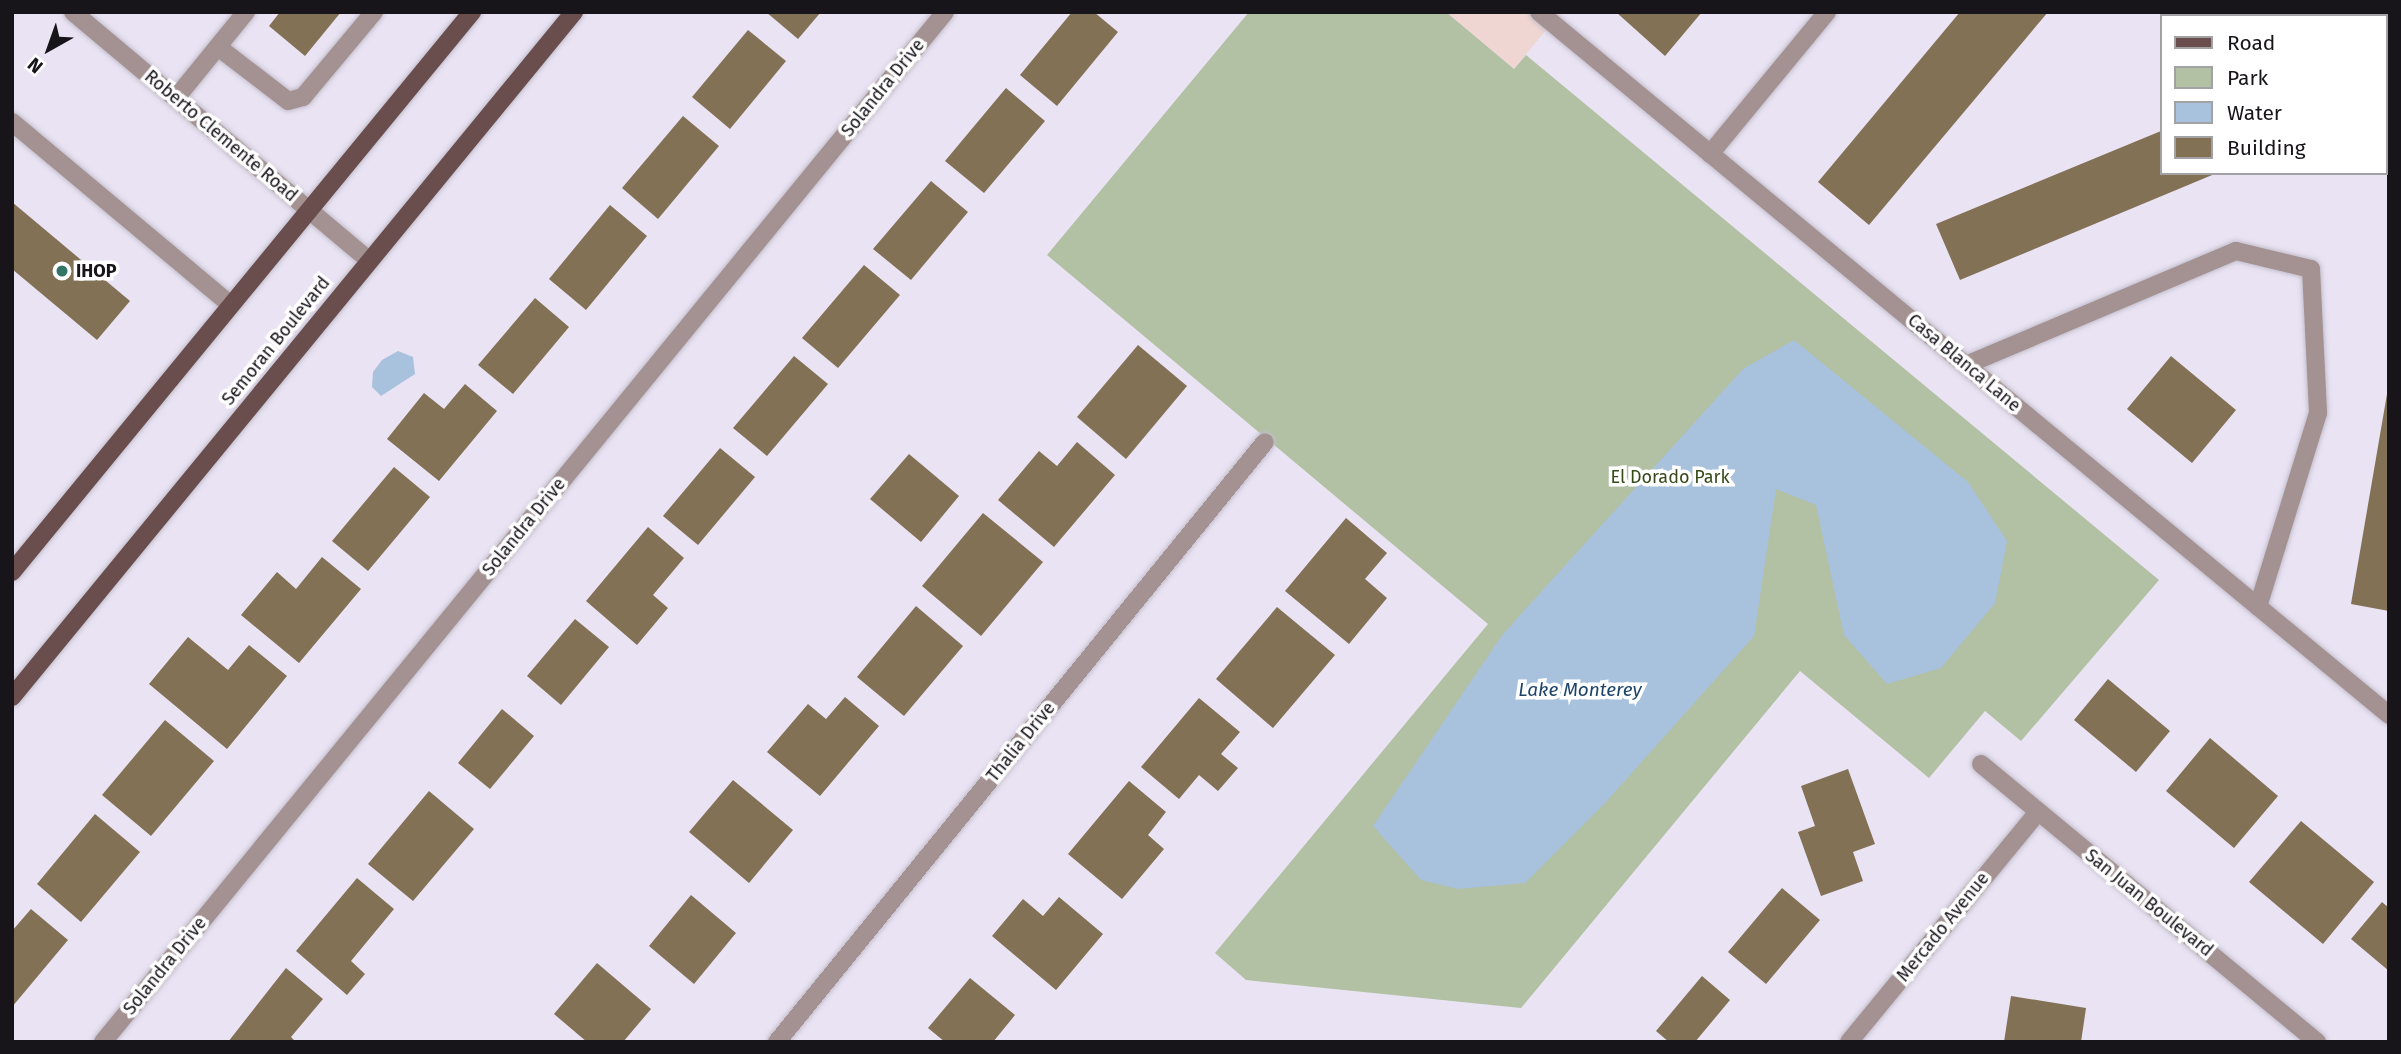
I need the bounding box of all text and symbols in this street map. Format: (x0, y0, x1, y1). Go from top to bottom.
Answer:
north arrow (14, 14, 84, 84)
legend (2160, 14, 2387, 175)
text: Road (2227, 30, 2275, 56)
street label: Solandra Drive (837, 35, 929, 141)
text: N (23, 53, 47, 78)
text: Park (2227, 65, 2268, 91)
street label: Roberto Clemente Road (140, 66, 302, 206)
text: Water (2227, 100, 2282, 126)
text: Building (2227, 135, 2306, 161)
place label: IHOP (76, 260, 116, 282)
marker: IHOP (54, 263, 70, 279)
street label: Semoran Boulevard (217, 272, 335, 410)
street label: Casa Blanca Lane (1903, 310, 2025, 416)
park label: El Dorado Park (1610, 466, 1730, 488)
street label: Solandra Drive (478, 474, 570, 580)
water label: Lake Monterey (1518, 679, 1642, 701)
street label: Thalia Drive (982, 698, 1060, 786)
street label: San Juan Boulevard (2081, 845, 2217, 961)
street label: Mercado Avenue (1892, 868, 1994, 986)
street label: Solandra Drive (119, 913, 211, 1019)

